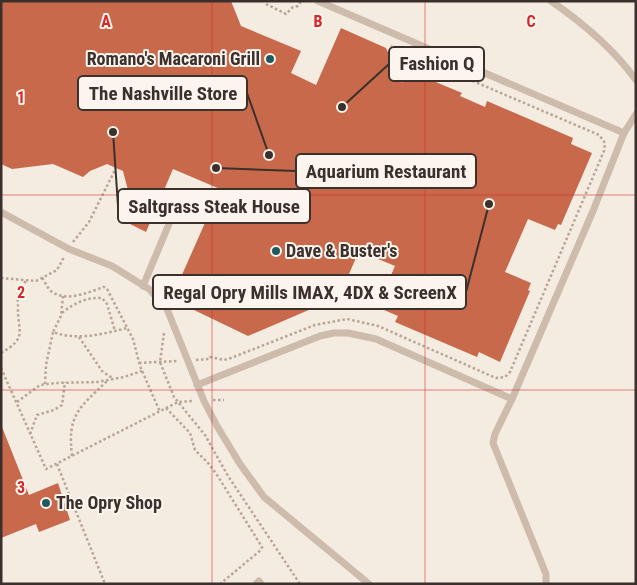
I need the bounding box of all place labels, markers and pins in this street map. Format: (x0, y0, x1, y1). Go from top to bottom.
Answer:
callout: Fashion Q (389, 47, 484, 81)
place label: Romano's Macaroni Grill (87, 48, 260, 69)
marker: Romano's Macaroni Grill (264, 53, 276, 65)
callout: The Nashville Store (78, 76, 247, 110)
callout: Aquarium Restaurant (296, 154, 476, 188)
callout: Saltgrass Steak House (118, 189, 310, 223)
place label: Dave & Buster's (286, 240, 397, 261)
marker: Dave & Buster's (270, 245, 282, 257)
callout: Regal Opry Mills IMAX, 4DX & ScreenX (153, 275, 466, 309)
place label: The Opry Shop (56, 492, 162, 513)
marker: The Opry Shop (40, 497, 52, 509)

